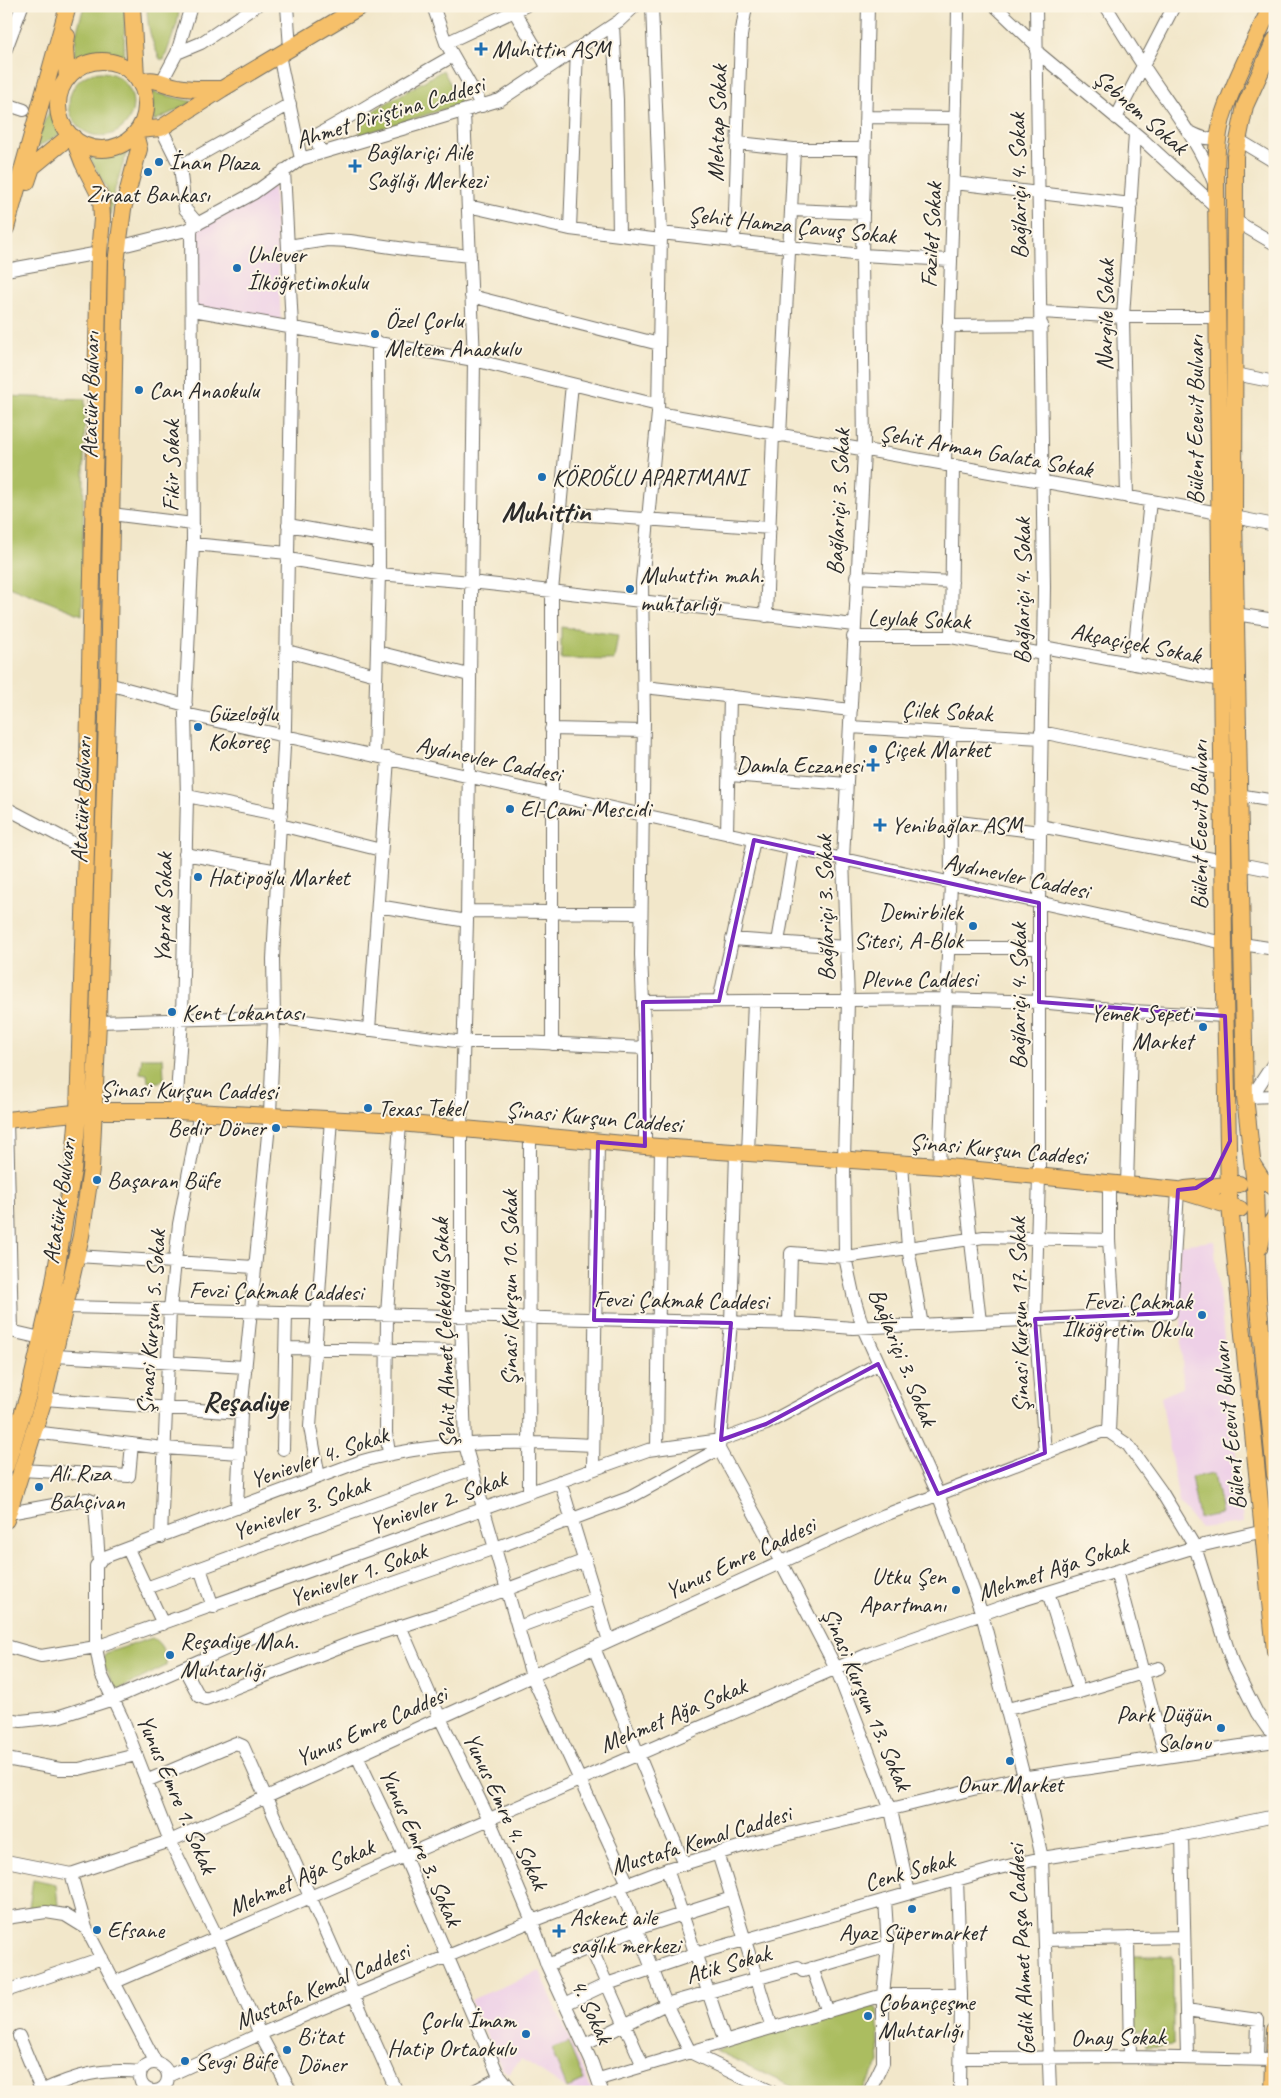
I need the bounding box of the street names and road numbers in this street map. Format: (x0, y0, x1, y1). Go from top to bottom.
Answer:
street label: Mehtap Sokak (700, 62, 734, 182)
street label: Şebnem Sokak (1087, 63, 1196, 163)
street label: Ahmet Piriştina Caddesi (292, 68, 490, 155)
street label: Bağlariçi 4. Sokak (1002, 110, 1034, 259)
street label: Fazilet Sokak (913, 179, 949, 288)
street label: Şehit Hamza Çavuş Sokak (687, 199, 900, 251)
street label: Nargile Sokak (1089, 257, 1121, 371)
street label: Atatürk Bulvarı (74, 330, 106, 459)
street label: Bülent Ecevit Bulvarı (1180, 334, 1210, 505)
street label: Şehit Arman Galata Sokak (877, 417, 1097, 485)
street label: Fikir Sokak (156, 418, 186, 512)
street label: Bağlariçi 3. Sokak (819, 426, 857, 576)
street label: Bağlariçi 4. Sokak (1007, 516, 1037, 664)
street label: Leylak Sokak (867, 602, 973, 636)
street label: Akçaçiçek Sokak (1069, 616, 1205, 671)
street label: Çilek Sokak (901, 694, 995, 728)
street label: Aydınevler Caddesi (414, 729, 567, 790)
street label: Atatürk Bulvarı (64, 735, 98, 864)
street label: Bülent Ecevit Bulvarı (1184, 739, 1214, 910)
street label: Bağlariçi 3. Sokak (809, 832, 841, 981)
street label: Aydınevler Caddesi (942, 846, 1095, 907)
street label: Yaprak Sokak (147, 850, 179, 964)
street label: Bağlariçi 4. Sokak (1003, 921, 1033, 1069)
street label: Plevne Caddesi (861, 964, 980, 994)
street label: Şinasi Kurşun Caddesi (100, 1073, 280, 1107)
street label: Şinasi Kurşun Caddesi (504, 1094, 686, 1140)
street label: Şinasi Kurşun Caddesi (908, 1126, 1090, 1172)
street label: Atatürk Bulvarı (35, 1135, 83, 1266)
street label: Şinasi Kurşun 10. Sokak (494, 1188, 524, 1386)
street label: Şehit Ahmet Çelekoğlu Sokak (425, 1215, 463, 1449)
street label: Şinasi Kurşun 17. Sokak (1002, 1215, 1036, 1413)
street label: Şinasi Kurşun 5. Sokak (130, 1226, 173, 1415)
street label: Fevzi Çakmak Caddesi (189, 1274, 366, 1308)
street label: Fevzi Çakmak Caddesi (594, 1283, 771, 1317)
street label: Bağlariçi 3. Sokak (862, 1284, 945, 1433)
street label: Bülent Ecevit Bulvarı (1205, 1339, 1253, 1512)
street label: Yenievler 4. Sokak (246, 1419, 394, 1495)
street label: Yenievler 2. Sokak (365, 1462, 513, 1541)
street label: Yenievler 3. Sokak (228, 1468, 376, 1547)
street label: Yunus Emre Caddesi (660, 1509, 823, 1606)
street label: Mehmet Ağa Sokak (974, 1530, 1134, 1607)
street label: Yenievler 1. Sokak (285, 1534, 433, 1613)
street label: Şinasi Kurşun 13. Sokak (815, 1603, 920, 1797)
street label: Mehmet Ağa Sokak (595, 1670, 753, 1759)
street label: Yunus Emre Caddesi (291, 1678, 455, 1773)
street label: Yunus Emre 1. Sokak (130, 1710, 225, 1880)
street label: Yunus Emre 4. Sokak (456, 1728, 556, 1896)
street label: Yunus Emre 3. Sokak (373, 1763, 470, 1933)
street label: Mustafa Kemal Caddesi (607, 1798, 797, 1882)
street label: Mehmet Ağa Sokak (223, 1830, 381, 1923)
street label: Gedik Ahmet Paşa Caddesi (1000, 1841, 1042, 2056)
street label: Cenk Sokak (861, 1843, 959, 1898)
street label: Mustafa Kemal Caddesi (230, 1935, 416, 2036)
street label: Atik Sokak (682, 1937, 776, 1990)
street label: 4. Sokak (564, 1974, 621, 2050)
street label: Onay Sokak (1070, 2021, 1168, 2053)

